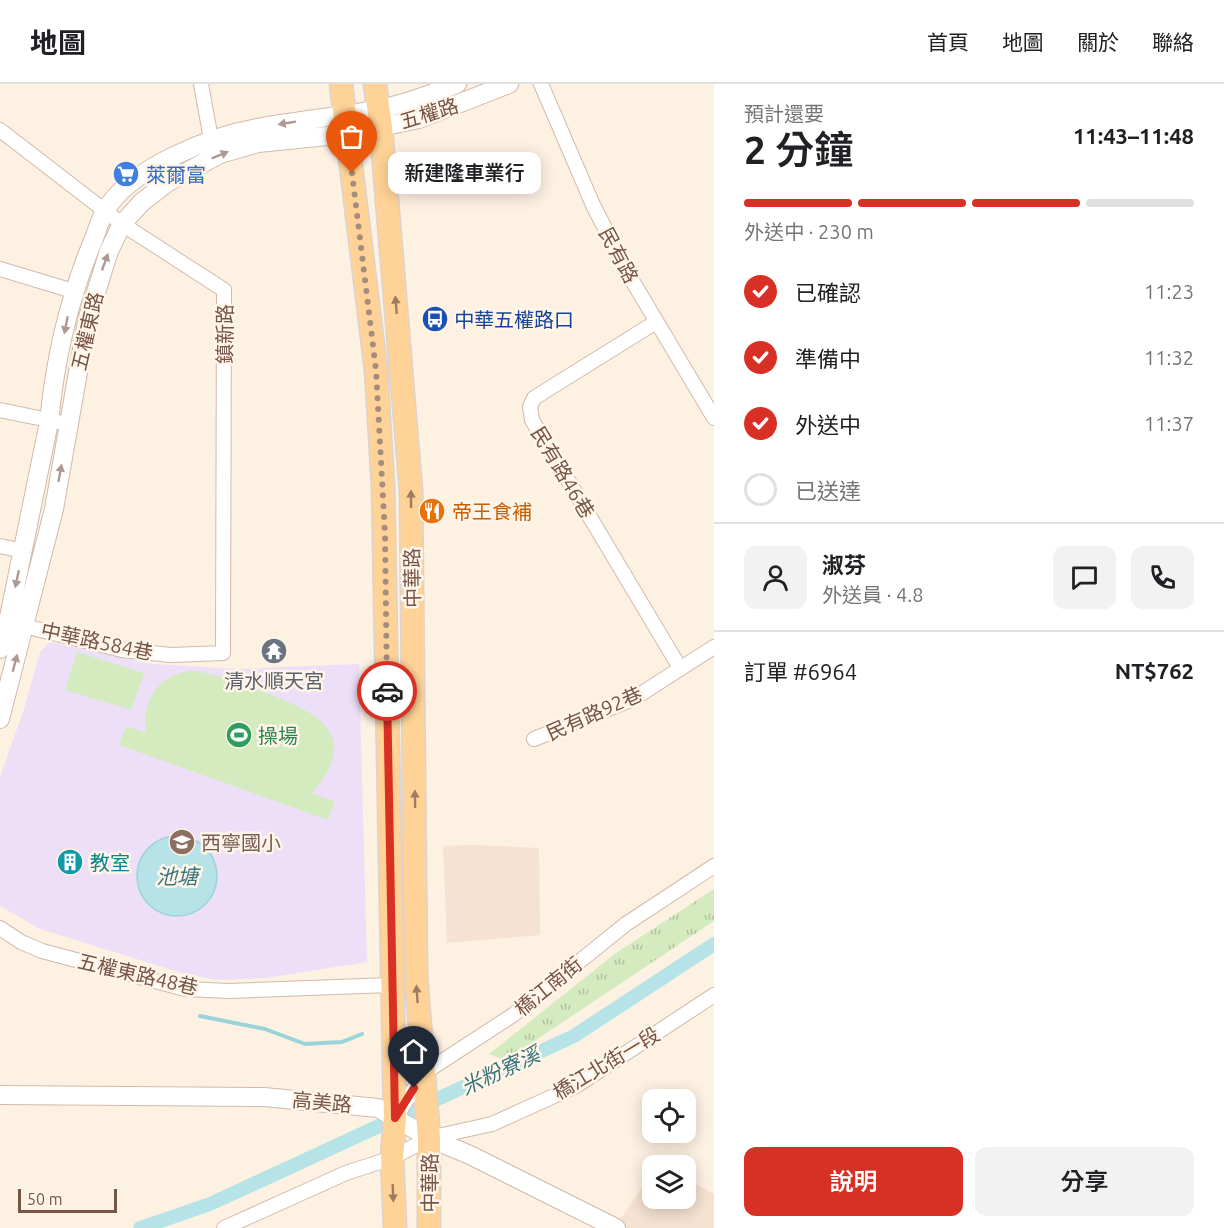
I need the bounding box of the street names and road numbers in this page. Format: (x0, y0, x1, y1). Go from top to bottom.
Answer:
street label: 五權路 (397, 93, 461, 133)
street label: 民有路 (595, 223, 643, 287)
street label: 五權東路 (67, 289, 107, 373)
street label: 鎮新路 (213, 304, 236, 364)
street label: 民有路46巷 (527, 422, 599, 522)
street label: 中華路 (400, 548, 424, 608)
street label: 中華路584巷 (39, 618, 155, 664)
street label: 民有路92巷 (542, 682, 646, 744)
street label: 五權東路48巷 (76, 949, 200, 999)
street label: 橋江南街 (510, 952, 586, 1020)
street label: 橋江北街一段 (549, 1022, 663, 1104)
street label: 高美路 (291, 1088, 353, 1116)
street label: 中華路 (418, 1153, 441, 1213)

